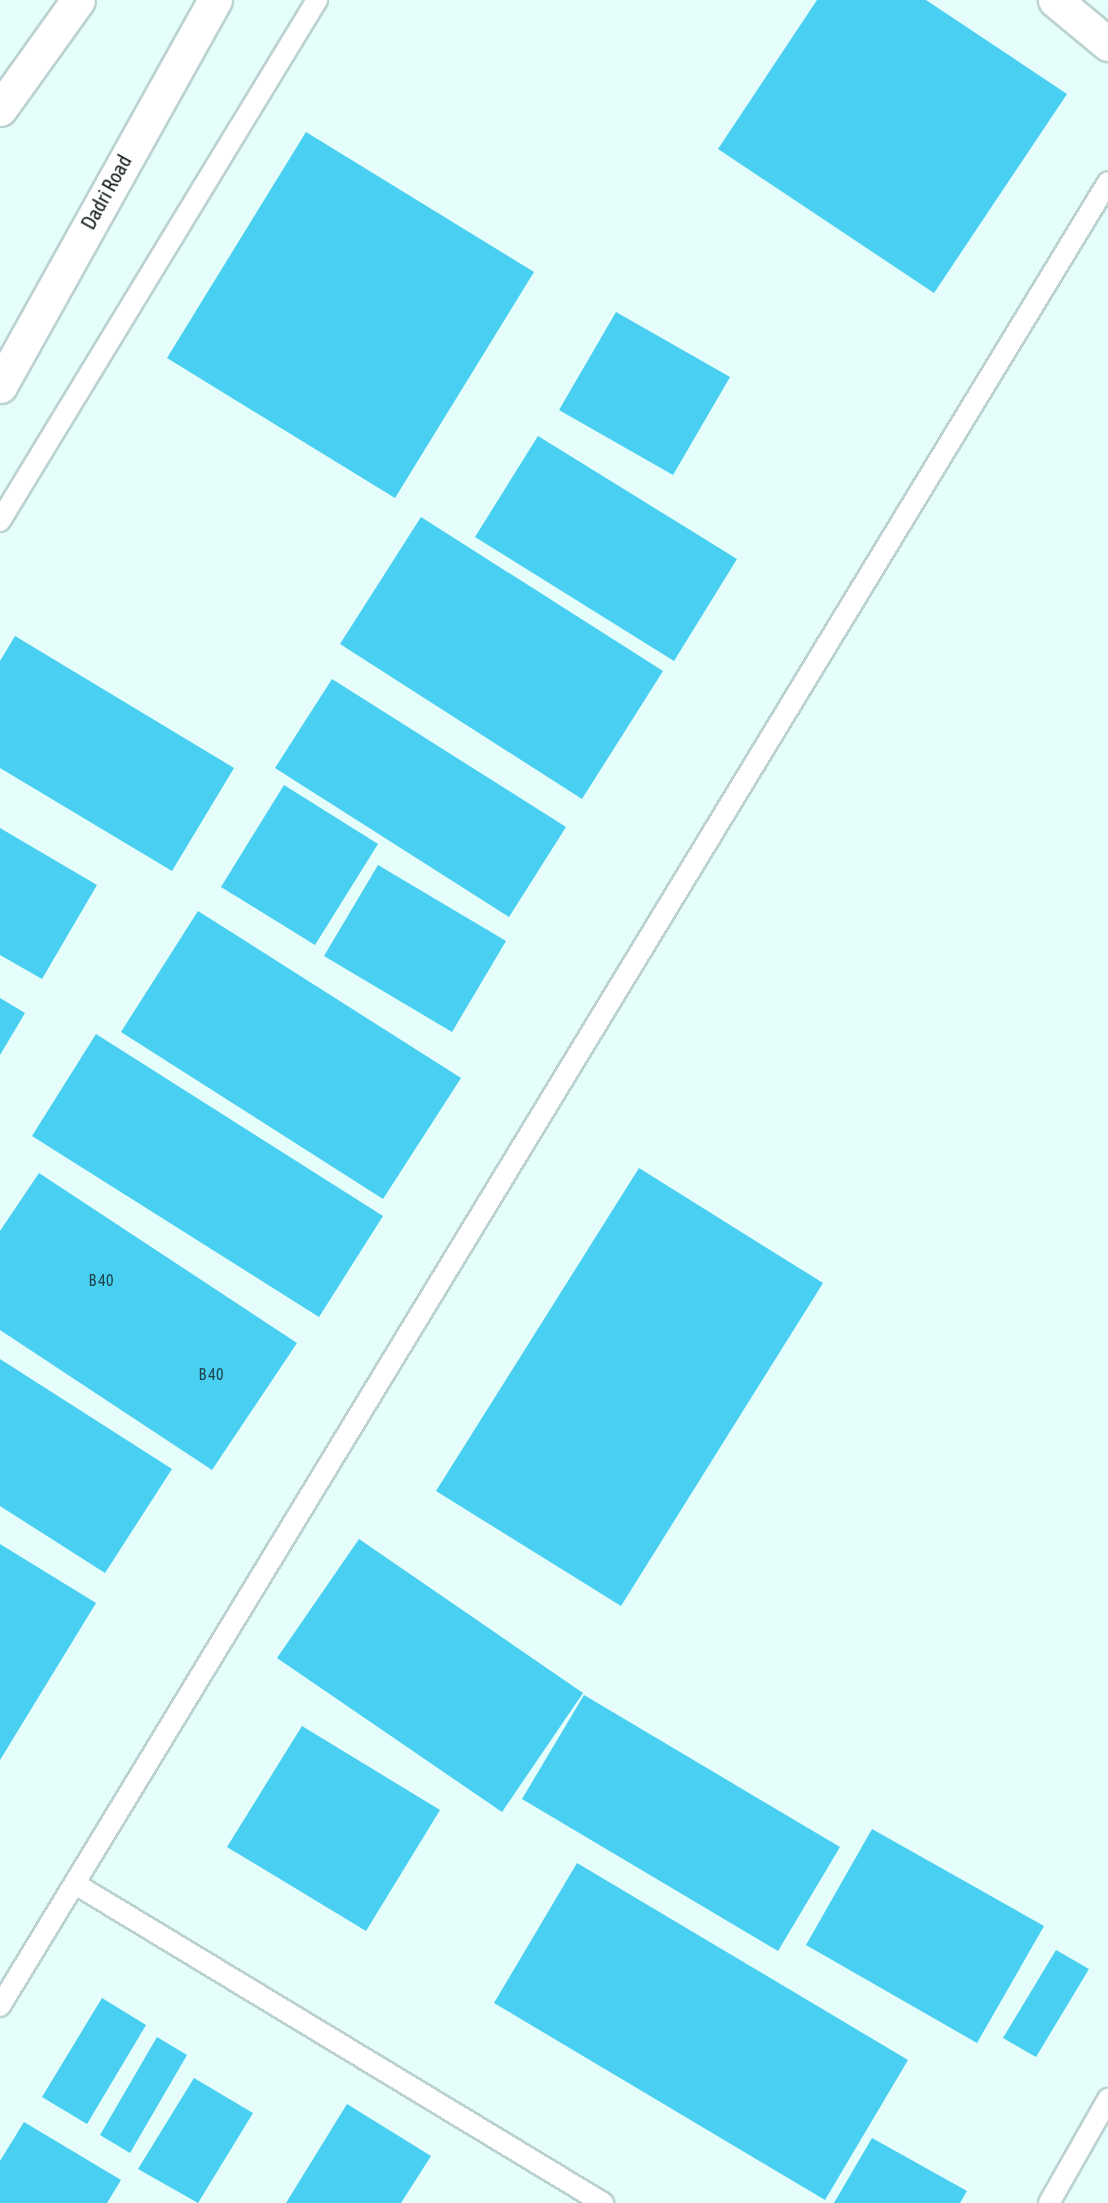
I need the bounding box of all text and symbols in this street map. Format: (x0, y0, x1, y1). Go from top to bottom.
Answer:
street label: Dadri Road (76, 151, 136, 233)
house number: B 40 (89, 1270, 113, 1290)
house number: B 40 (199, 1364, 223, 1384)

